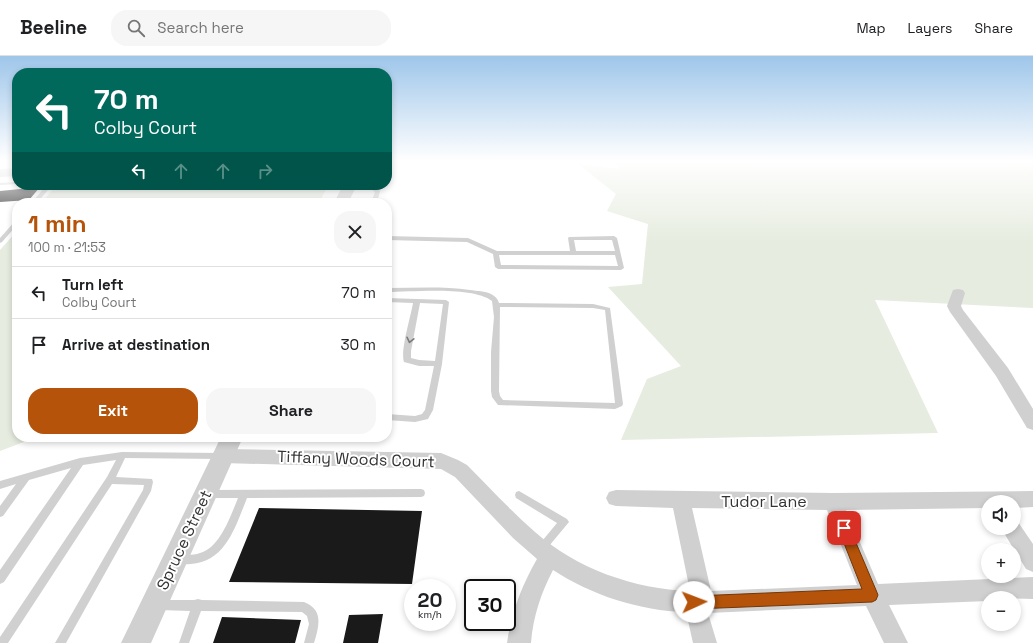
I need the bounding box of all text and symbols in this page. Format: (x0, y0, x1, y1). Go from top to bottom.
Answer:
search box (111, 10, 391, 46)
text: Beeline (20, 15, 87, 40)
icon: search (125, 17, 147, 39)
text: Search here (157, 18, 244, 37)
text: Map (856, 19, 886, 37)
text: Layers (908, 19, 952, 37)
text: Share (974, 19, 1013, 37)
text: 70 m (94, 81, 159, 117)
icon: left (28, 84, 80, 136)
text: Colby Court (94, 116, 197, 139)
icon: left (128, 160, 150, 182)
icon: ahead (170, 160, 192, 182)
icon: ahead (212, 160, 234, 182)
icon: right (254, 160, 276, 182)
text: 1 min (28, 208, 87, 239)
button: close (334, 211, 376, 253)
text: 100 m · 21:53 (28, 239, 106, 256)
text: Turn left (62, 275, 124, 294)
icon: left (28, 282, 50, 304)
text: 70 m (341, 283, 376, 302)
text: Colby Court (62, 294, 136, 311)
icon: arrive (28, 334, 50, 356)
text: Arrive at destination (62, 335, 210, 354)
text: 30 m (341, 335, 376, 354)
one-way arrow (406, 336, 414, 343)
button: Exit (28, 388, 198, 434)
button: Share (206, 388, 376, 434)
street label: Tiffany Woods Court (277, 446, 435, 472)
street label: Spruce Street (152, 487, 216, 593)
street label: Tudor Lane (721, 491, 807, 512)
map controls (981, 495, 1021, 631)
button: sound (981, 495, 1021, 535)
pin (827, 511, 861, 545)
icon: arrive (833, 517, 855, 539)
button: + (981, 543, 1021, 583)
speed limit sign: 30 (464, 579, 516, 631)
position arrow (673, 581, 715, 623)
text: 20 (418, 587, 442, 613)
button: − (981, 591, 1021, 631)
text: km/h (418, 608, 442, 621)

